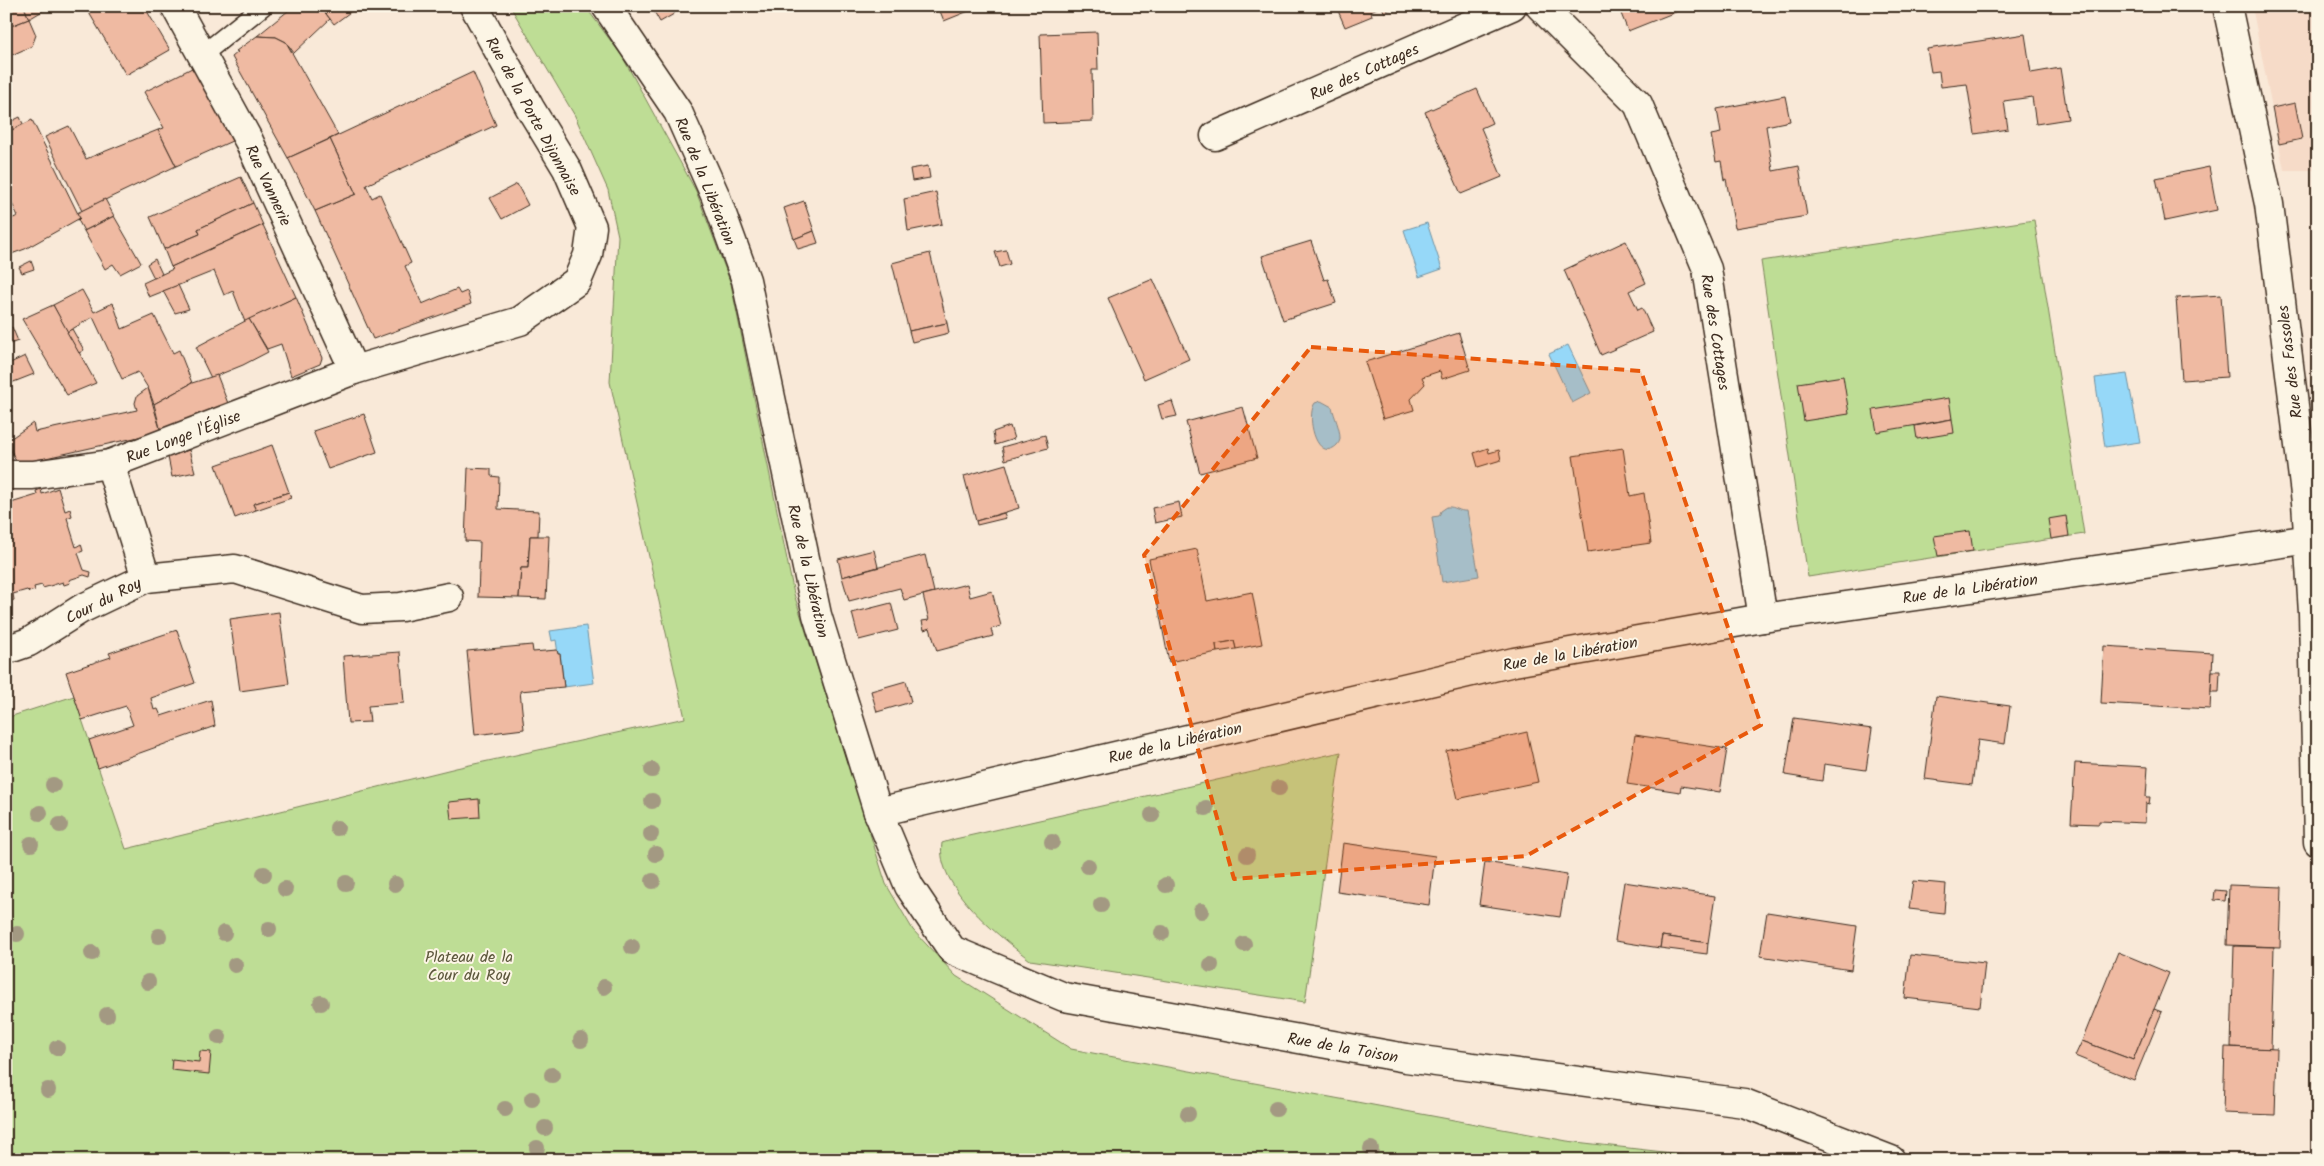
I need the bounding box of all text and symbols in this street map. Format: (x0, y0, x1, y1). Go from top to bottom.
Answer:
street label: Rue de la Porte Dijonnaise (478, 32, 587, 201)
street label: Rue des Cottages (1306, 37, 1423, 108)
street label: Rue de la Libération (667, 114, 742, 250)
street label: Rue Vannerie (238, 141, 297, 230)
street label: Rue des Cottages (1693, 272, 1736, 392)
street label: Rue des Fassoles (2271, 304, 2310, 420)
street label: Rue Longe l'Église (122, 404, 245, 471)
street label: Rue de la Libération (780, 502, 835, 641)
street label: Rue de la Libération (1901, 568, 2040, 611)
street label: Cour du Roy (61, 571, 147, 631)
street label: Rue de la Libération (1501, 630, 1640, 679)
street label: Rue de la Libération (1106, 716, 1245, 771)
park label: Plateau de la Cour du Roy (425, 945, 513, 988)
street label: Rue de la Toison (1285, 1026, 1400, 1071)

